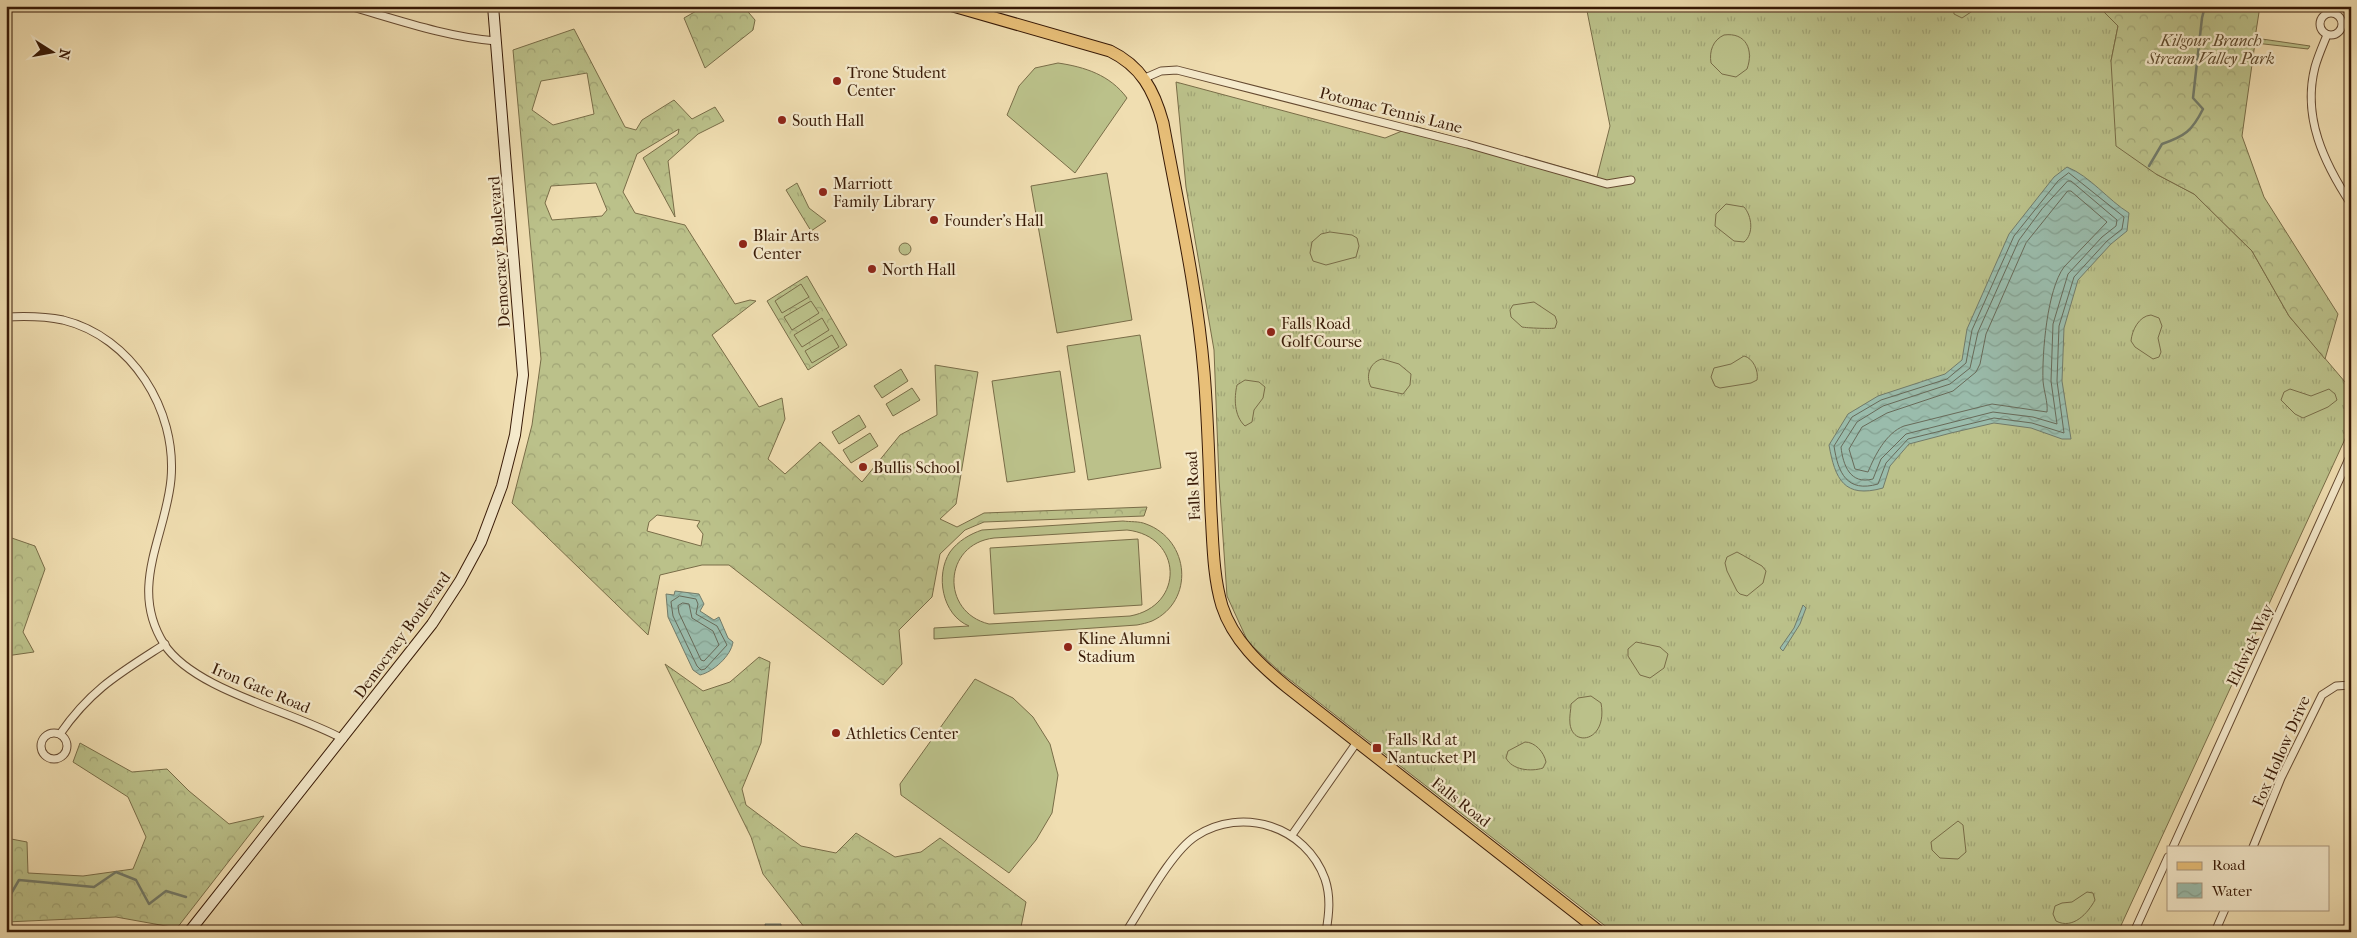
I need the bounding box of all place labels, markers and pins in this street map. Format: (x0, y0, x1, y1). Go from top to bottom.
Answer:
place label: Trone Student Center (847, 63, 947, 100)
marker: Trone Student Center (831, 75, 843, 87)
place label: South Hall (792, 111, 865, 130)
marker: South Hall (776, 114, 788, 126)
place label: Marriott Family Library (833, 174, 936, 211)
marker: Marriott Family Library (817, 186, 829, 198)
place label: Founder's Hall (944, 211, 1044, 230)
marker: Founder's Hall (928, 214, 940, 226)
place label: Blair Arts Center (753, 226, 819, 263)
marker: Blair Arts Center (737, 238, 749, 250)
place label: North Hall (882, 260, 956, 279)
marker: North Hall (866, 263, 878, 275)
place label: Falls Road Golf Course (1281, 314, 1362, 351)
marker: Falls Road Golf Course (1265, 326, 1277, 338)
place label: Bullis School (873, 458, 961, 477)
marker: Bullis School (857, 461, 869, 473)
place label: Kline Alumni Stadium (1078, 629, 1171, 666)
marker: Kline Alumni Stadium (1062, 641, 1074, 653)
place label: Athletics Center (845, 724, 958, 743)
marker: Athletics Center (830, 727, 842, 739)
place label: Falls Rd at Nantucket Pl (1387, 730, 1477, 767)
marker: Falls Rd at Nantucket Pl (1371, 742, 1383, 754)

